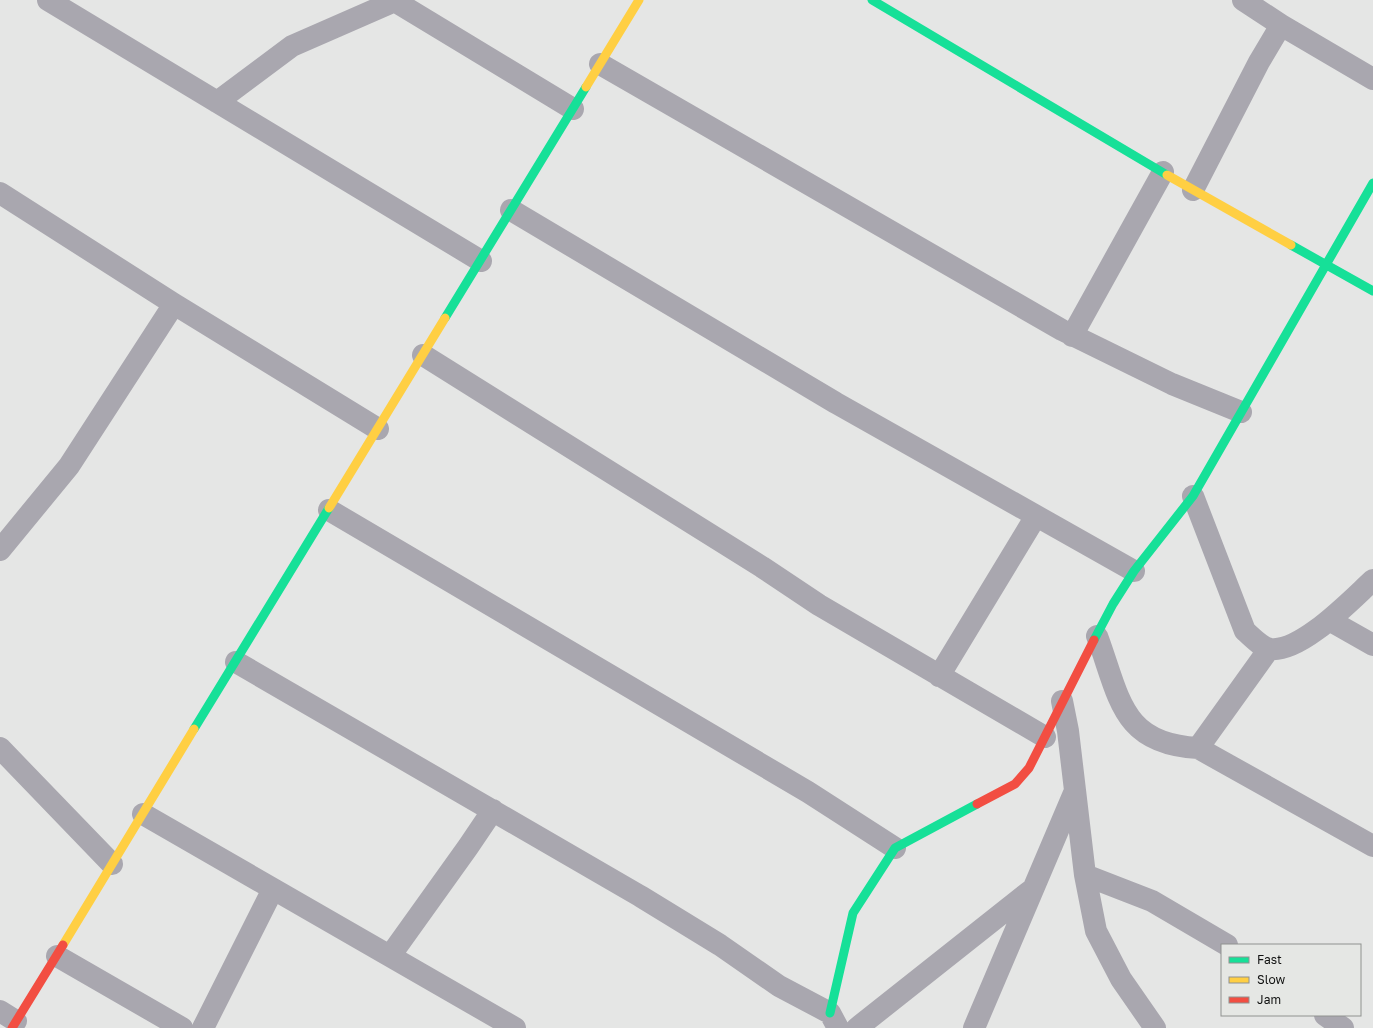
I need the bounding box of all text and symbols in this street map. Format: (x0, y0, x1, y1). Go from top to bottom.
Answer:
legend (1221, 944, 1361, 1016)
text: Fast (1257, 952, 1282, 967)
text: Slow (1257, 972, 1285, 987)
text: Jam (1257, 992, 1281, 1007)

